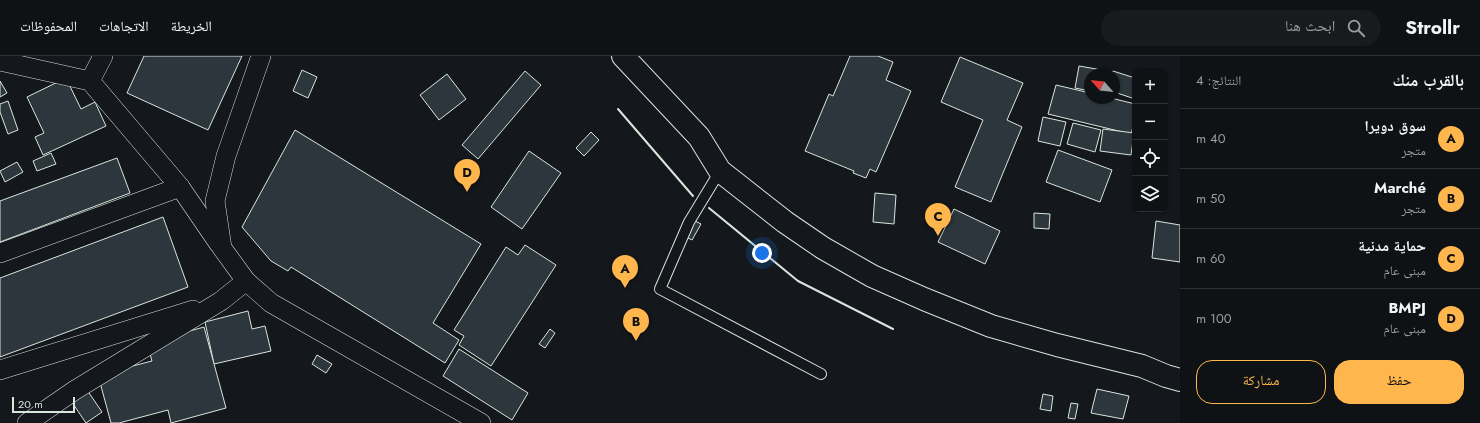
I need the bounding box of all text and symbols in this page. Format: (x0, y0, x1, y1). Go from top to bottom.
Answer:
search box (1101, 10, 1381, 46)
text: Strollr (1405, 14, 1460, 41)
text: ابحث هنا (1285, 15, 1335, 37)
text: المحفوظات (20, 16, 77, 36)
text: الاتجاهات (99, 16, 149, 36)
text: الخريطة (171, 16, 212, 36)
icon: search (1345, 17, 1367, 39)
north arrow (1084, 68, 1120, 104)
map controls (1132, 68, 1168, 212)
button: + (1132, 68, 1168, 104)
text: بالقرب منك (1393, 68, 1464, 92)
text: النتائج: 4 (1196, 71, 1241, 90)
button: − (1132, 104, 1168, 140)
text: سوق دويرا (1365, 115, 1426, 137)
text: 40 m (1196, 129, 1225, 148)
text: A (1446, 129, 1456, 148)
button: locate (1132, 140, 1168, 176)
text: متجر (1401, 141, 1426, 160)
pin: D (454, 159, 480, 192)
button: layers (1132, 176, 1168, 212)
text: Marché (1374, 177, 1426, 199)
text: 50 m (1196, 189, 1225, 208)
text: B (1447, 189, 1455, 208)
text: متجر (1401, 199, 1426, 218)
pin: C (925, 203, 951, 236)
text: حماية مدنية (1358, 235, 1426, 257)
your location (752, 243, 772, 263)
text: 60 m (1196, 249, 1225, 268)
text: C (1446, 249, 1456, 268)
pin: A (612, 255, 638, 288)
text: مبنى عام (1383, 261, 1426, 280)
text: BMPJ (1388, 297, 1426, 319)
pin: B (623, 308, 649, 341)
text: 100 m (1196, 309, 1232, 328)
text: D (1446, 309, 1456, 328)
text: مبنى عام (1383, 319, 1426, 338)
button: مشاركة (1196, 360, 1326, 404)
button: حفظ (1334, 360, 1464, 404)
scale bar (12, 395, 75, 414)
text: 20 m (18, 396, 43, 412)

